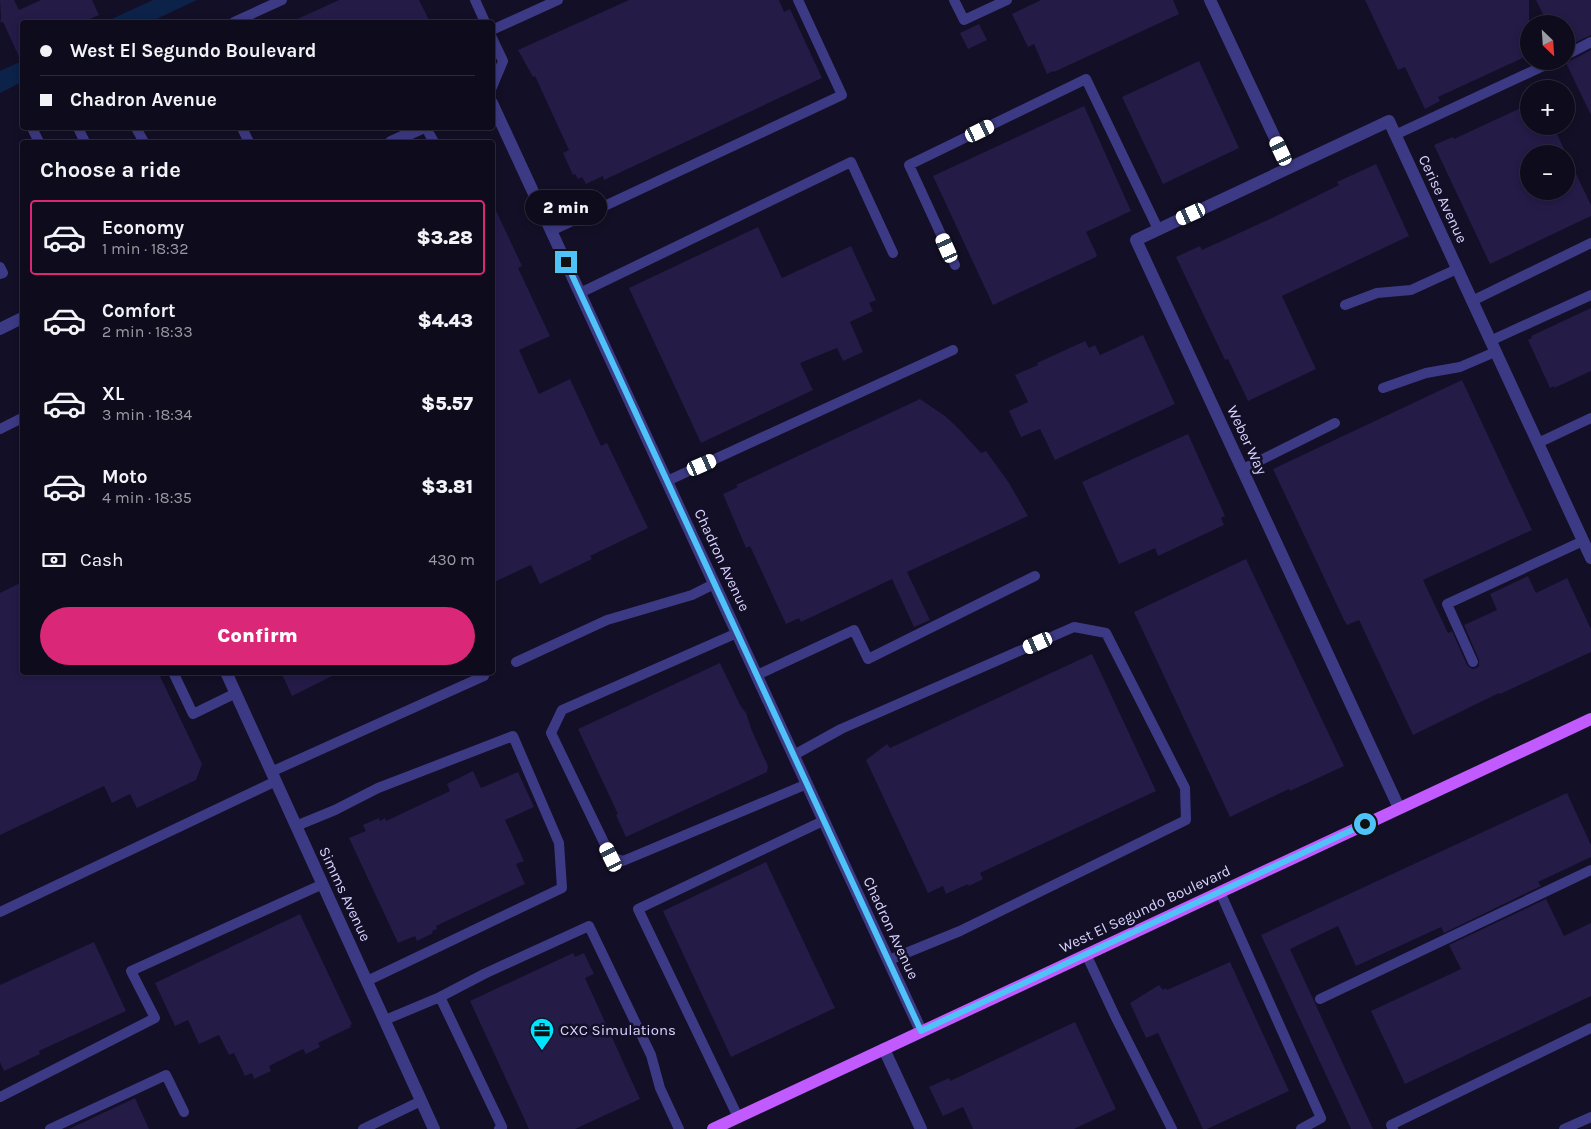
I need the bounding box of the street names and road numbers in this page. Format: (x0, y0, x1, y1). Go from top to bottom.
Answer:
street label: Cerise Avenue (1415, 152, 1471, 246)
street label: Weber Way (1223, 402, 1271, 478)
street label: Chadron Avenue (690, 506, 754, 614)
street label: Simms Avenue (315, 844, 375, 944)
street label: West El Segundo Boulevard (1057, 861, 1233, 957)
street label: Chadron Avenue (859, 874, 923, 982)

